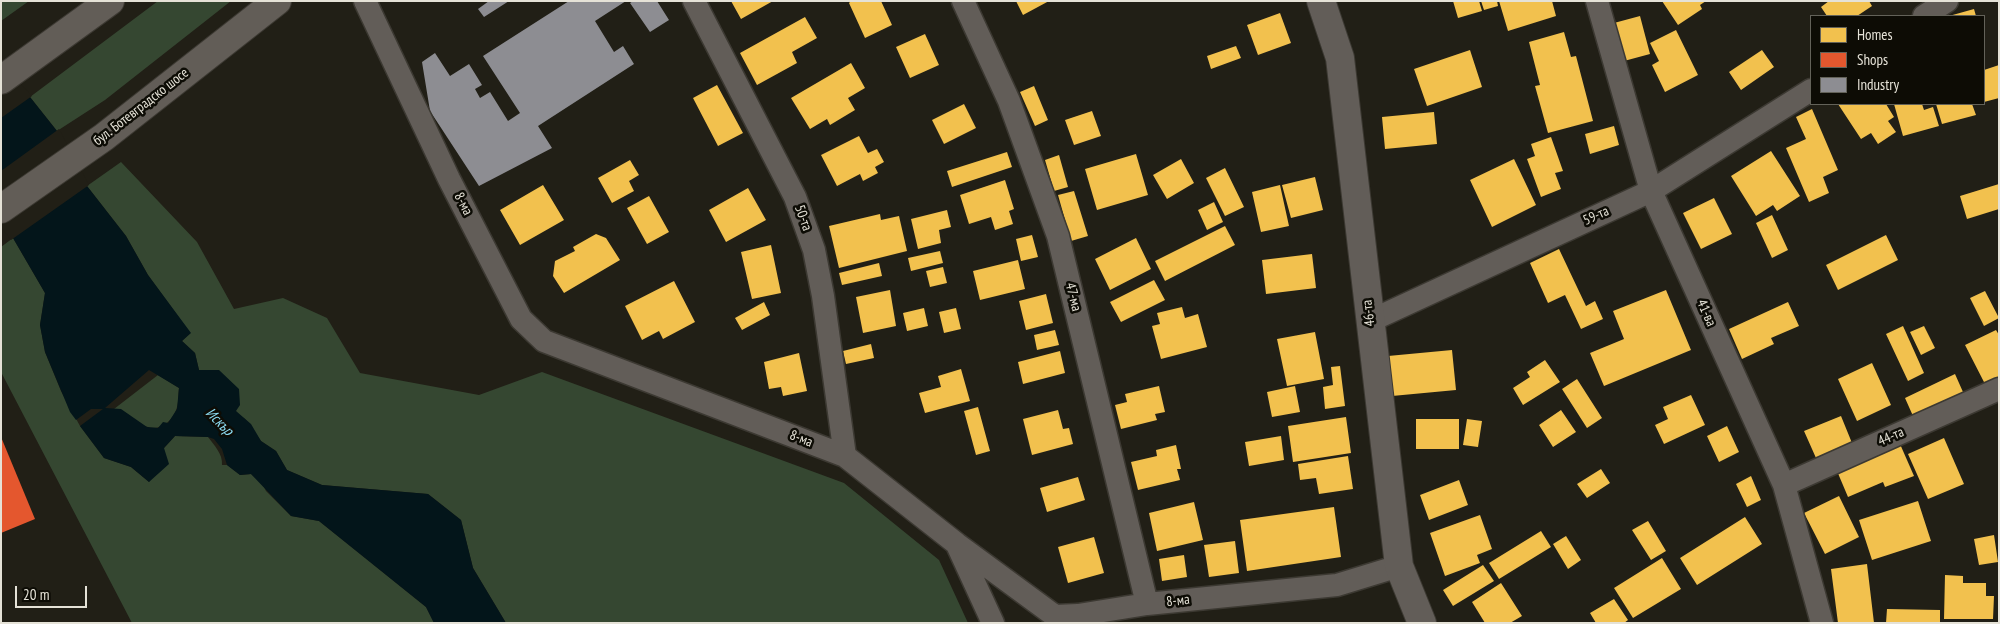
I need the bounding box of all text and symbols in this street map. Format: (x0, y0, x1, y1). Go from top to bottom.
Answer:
legend (1810, 15, 1985, 105)
text: Homes (1857, 25, 1893, 44)
text: Shops (1857, 50, 1888, 69)
street label: бул. Ботевградско шосе (90, 65, 192, 149)
text: Industry (1857, 75, 1899, 94)
street label: 8-ма (450, 190, 476, 218)
street label: 50-та (791, 203, 815, 233)
street label: 59-та (1580, 203, 1612, 229)
street label: 47-ма (1061, 281, 1085, 313)
street label: 41-ва (1693, 297, 1719, 329)
street label: 46-та (1359, 299, 1379, 327)
water label: Искър (201, 404, 237, 440)
street label: 44-та (1875, 424, 1907, 450)
street label: 8-ма (787, 427, 815, 451)
scale bar (18, 576, 90, 608)
text: 20 m (23, 585, 49, 604)
street label: 8-ма (1166, 591, 1190, 611)

